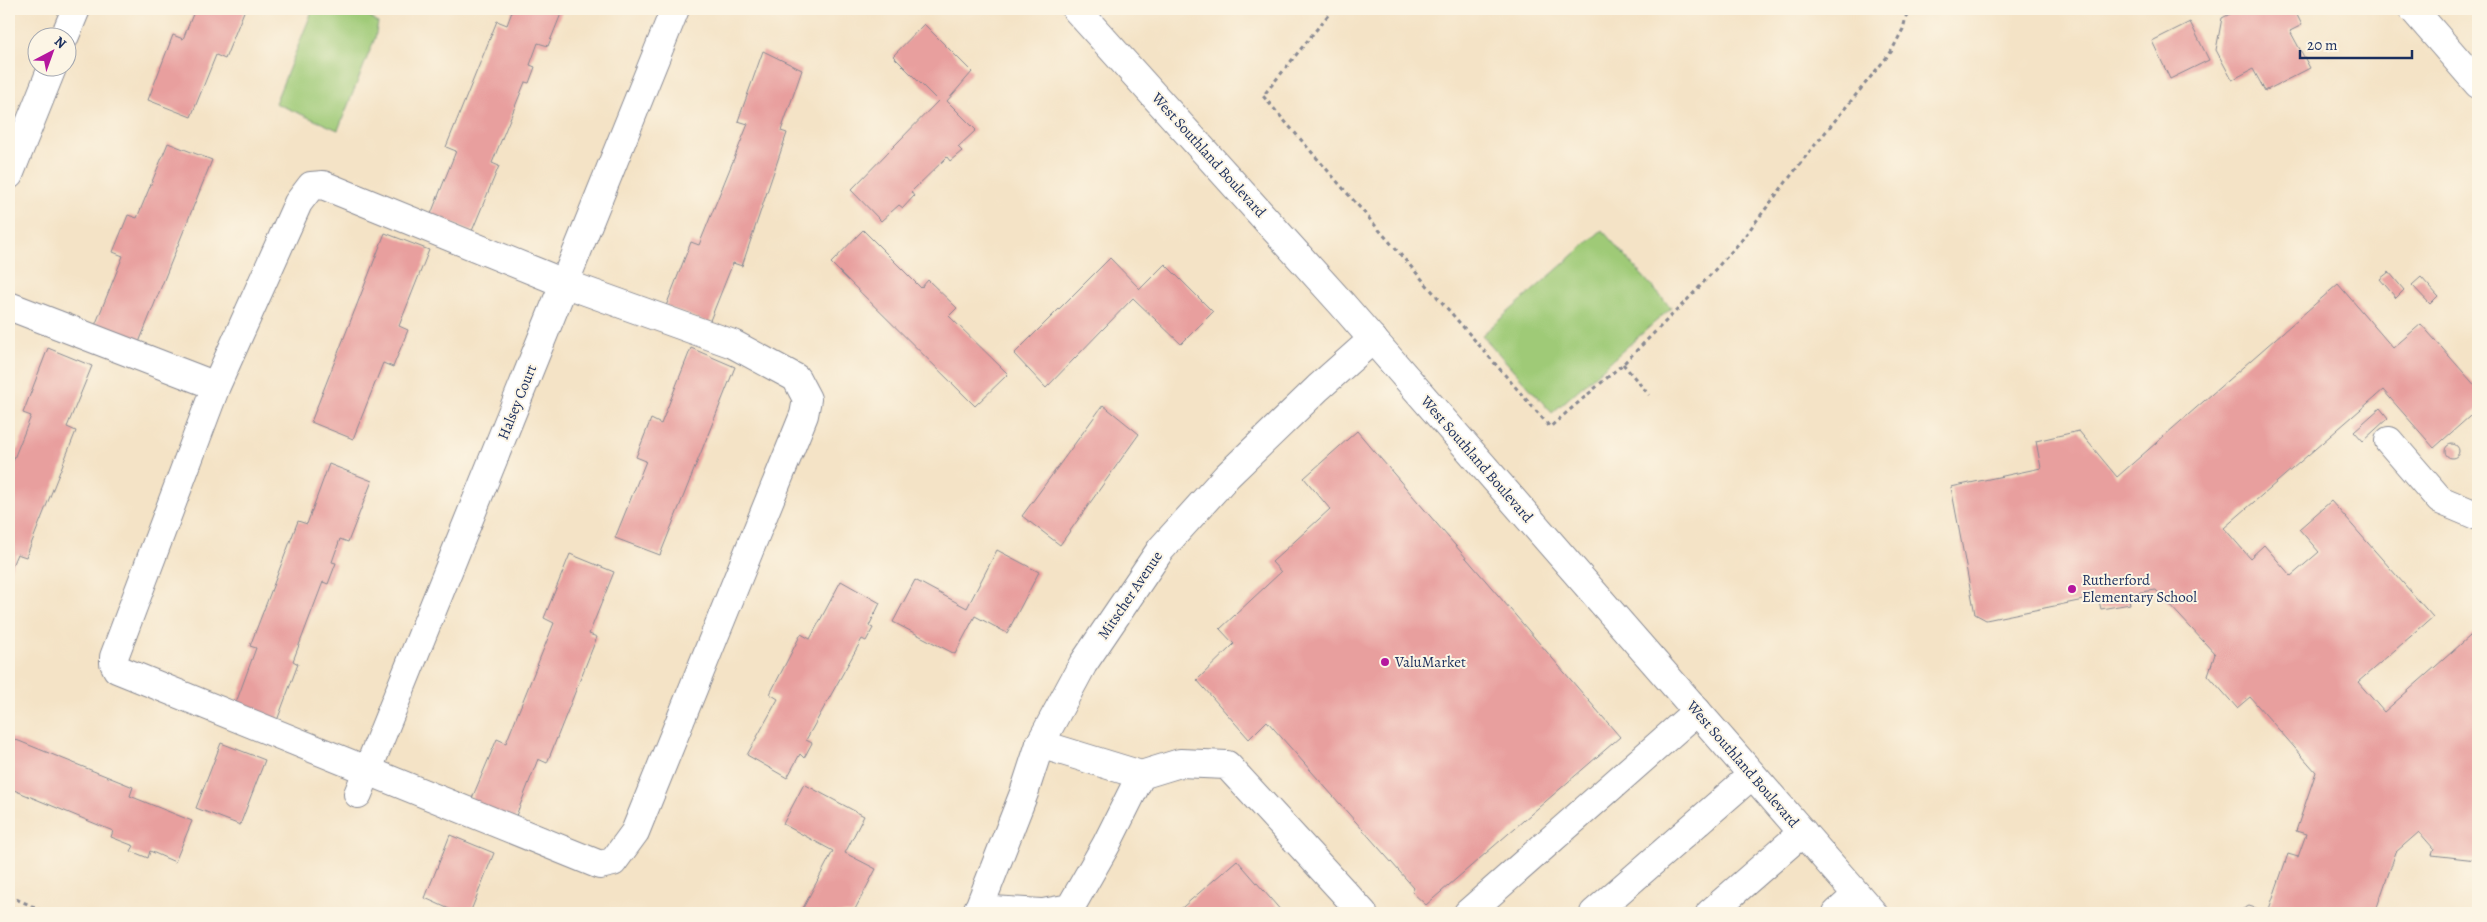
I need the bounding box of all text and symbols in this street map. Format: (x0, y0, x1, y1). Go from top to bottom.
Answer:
north arrow (28, 28, 78, 78)
scale bar (2300, 28, 2412, 60)
text: N (50, 32, 70, 53)
text: 20 m (2307, 35, 2338, 55)
street label: West Southland Boulevard (1147, 88, 1271, 222)
street label: Halsey Court (493, 361, 541, 443)
street label: West Southland Boulevard (1416, 391, 1538, 527)
street label: Mitscher Avenue (1093, 547, 1167, 643)
place label: Rutherford Elementary School (2082, 570, 2197, 607)
marker: Rutherford Elementary School (2066, 583, 2078, 595)
place label: ValuMarket (1394, 652, 1466, 672)
marker: ValuMarket (1379, 656, 1391, 668)
street label: West Southland Boulevard (1682, 696, 1804, 832)

